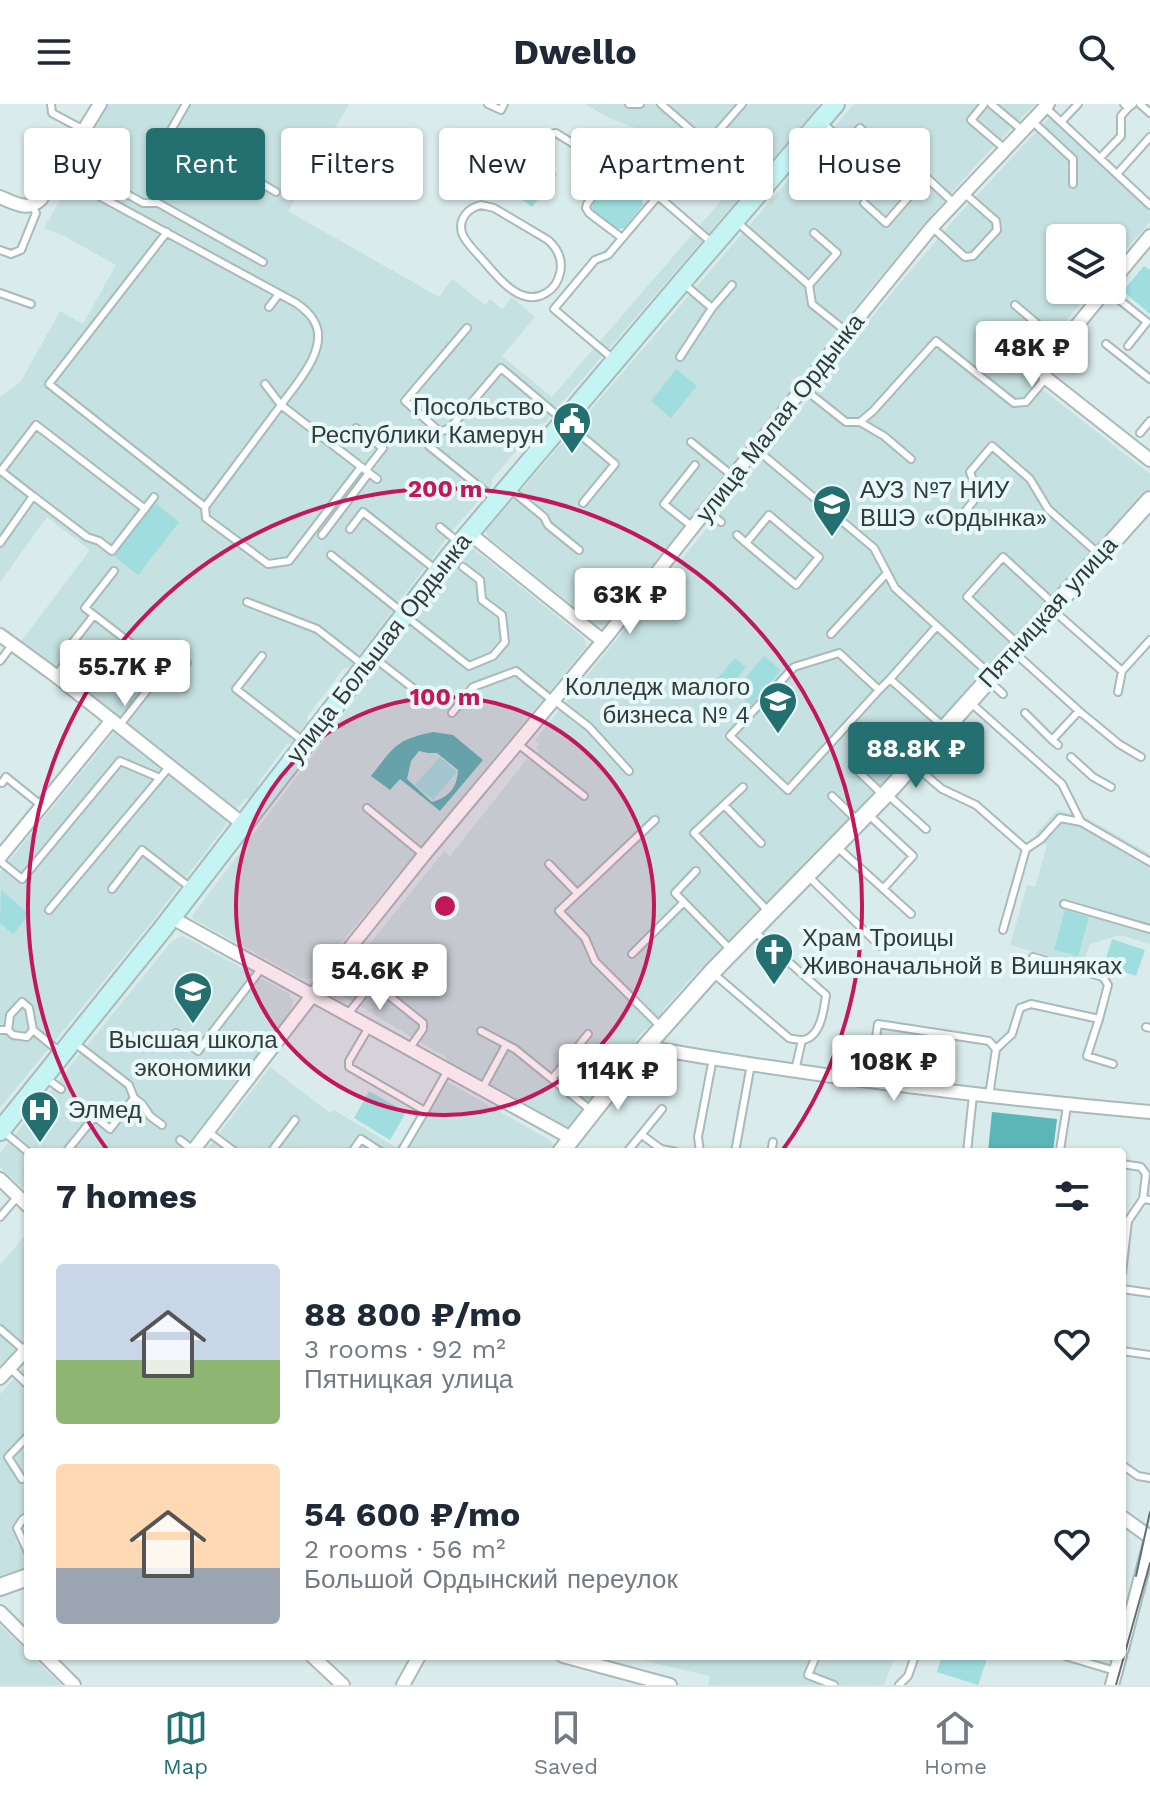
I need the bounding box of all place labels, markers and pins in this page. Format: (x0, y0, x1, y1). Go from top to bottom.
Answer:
pin: 48K ₽ (976, 321, 1088, 389)
place label: Посольство Республики Камерун (311, 393, 544, 449)
public building icon: Посольство Республики Камерун (551, 400, 593, 455)
place label: АУЗ №7 НИУ ВШЭ «Ордынка» (860, 476, 1047, 532)
school or university icon: АУЗ №7 НИУ ВШЭ «Ордынка» (811, 483, 853, 538)
pin: 63K ₽ (574, 568, 686, 636)
pin: 55.7K ₽ (51, 640, 199, 708)
place label: Колледж малого бизнеса № 4 (565, 673, 750, 729)
school or university icon: Колледж малого бизнеса № 4 (757, 680, 799, 735)
pin: 88.8K ₽ (842, 722, 990, 790)
centre of rings (431, 892, 459, 920)
place label: Храм Троицы Живоначальной в Вишняках (802, 924, 1122, 980)
church icon: Храм Троицы Живоначальной в Вишняках (753, 931, 795, 986)
pin: 54.6K ₽ (306, 944, 454, 1012)
school or university icon: Высшая школа экономики (172, 970, 214, 1025)
place label: Высшая школа экономики (108, 1026, 278, 1082)
pin: 108K ₽ (829, 1035, 959, 1103)
pin: 114K ₽ (553, 1044, 683, 1112)
hospital icon: Элмед (19, 1089, 61, 1144)
place label: Элмед (68, 1096, 142, 1124)

